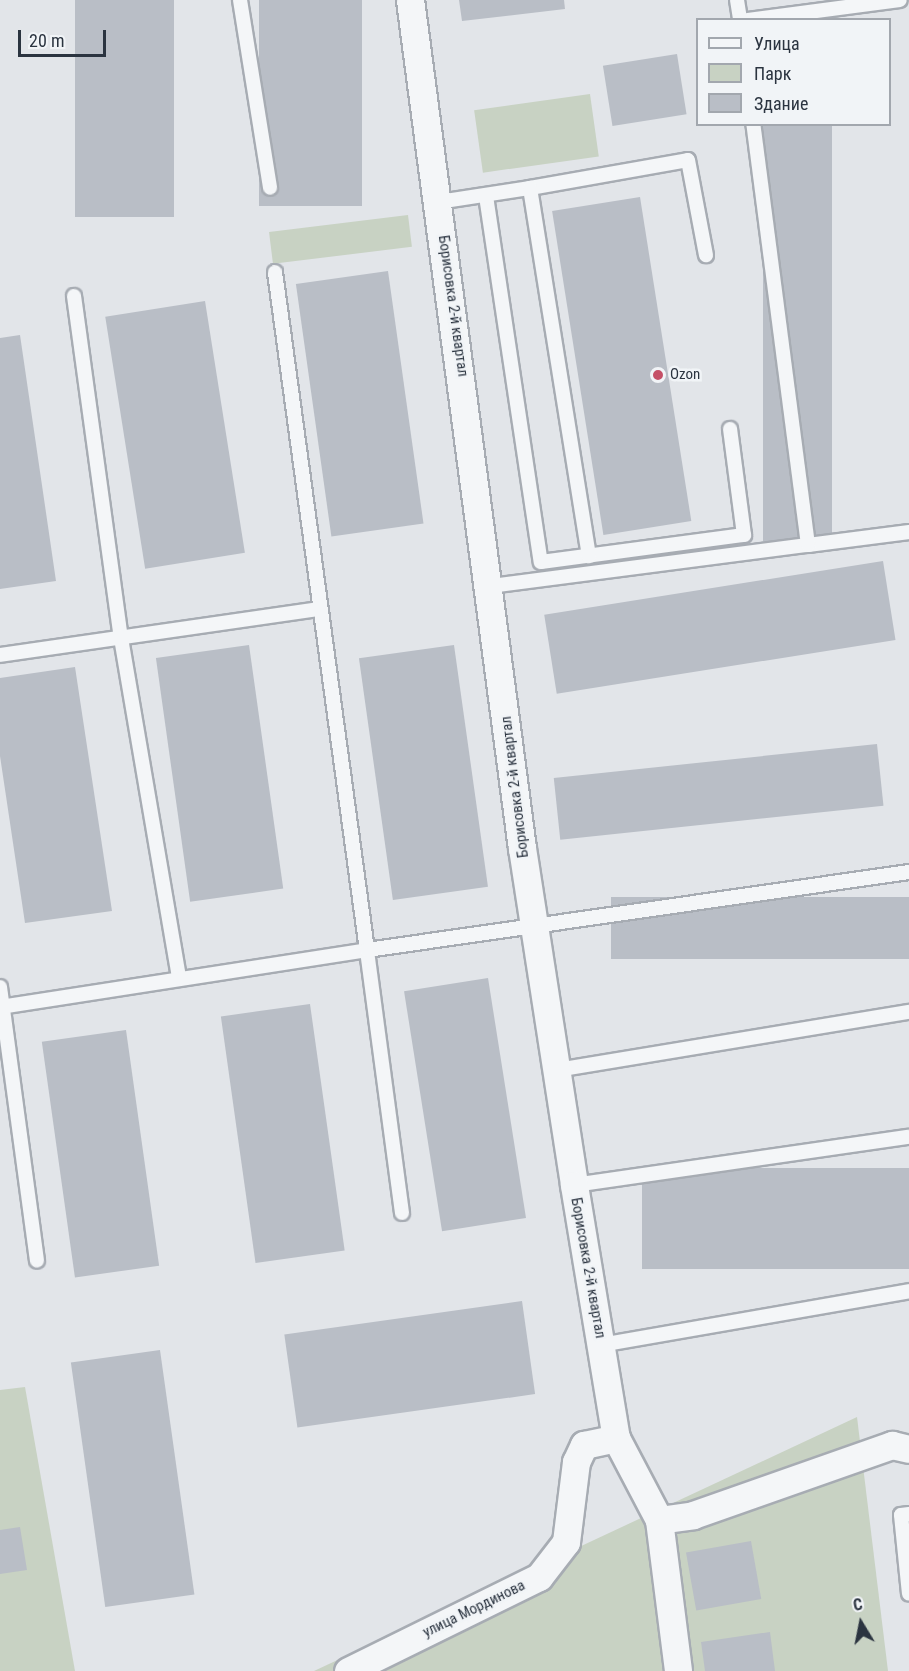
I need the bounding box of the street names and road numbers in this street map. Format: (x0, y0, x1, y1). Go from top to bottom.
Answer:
street label: Борисовка 2-й квартал (434, 234, 472, 378)
street label: Борисовка 2-й квартал (497, 715, 533, 859)
street label: Борисовка 2-й квартал (567, 1196, 609, 1340)
street label: улица Мординова (420, 1576, 528, 1642)

